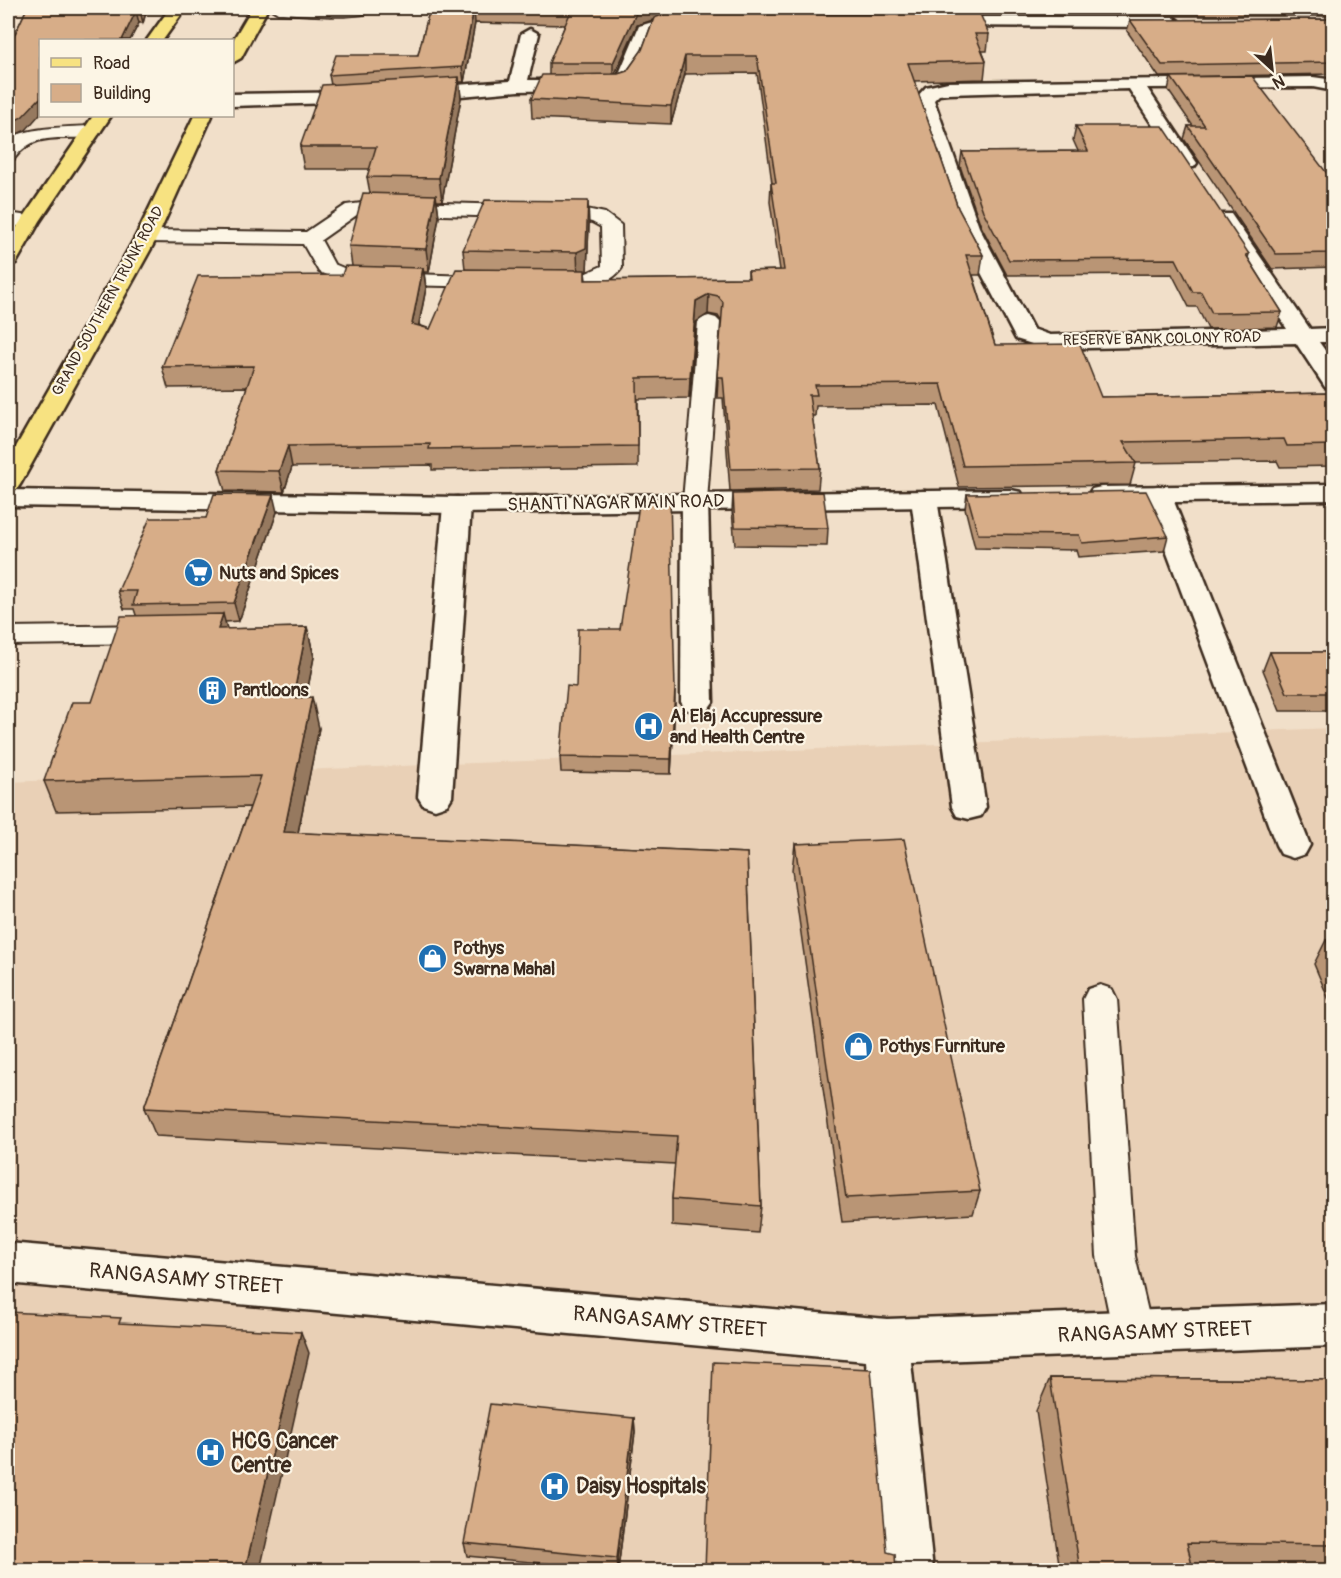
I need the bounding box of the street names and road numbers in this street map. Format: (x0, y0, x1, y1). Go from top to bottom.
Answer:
street label: GRAND SOUTHERN TRUNK ROAD (48, 203, 168, 399)
street label: RESERVE BANK COLONY ROAD (1063, 328, 1261, 350)
street label: SHANTI NAGAR MAIN ROAD (507, 490, 725, 516)
street label: RANGASAMY STREET (88, 1257, 285, 1301)
street label: RANGASAMY STREET (572, 1300, 769, 1344)
street label: RANGASAMY STREET (1057, 1315, 1253, 1349)

